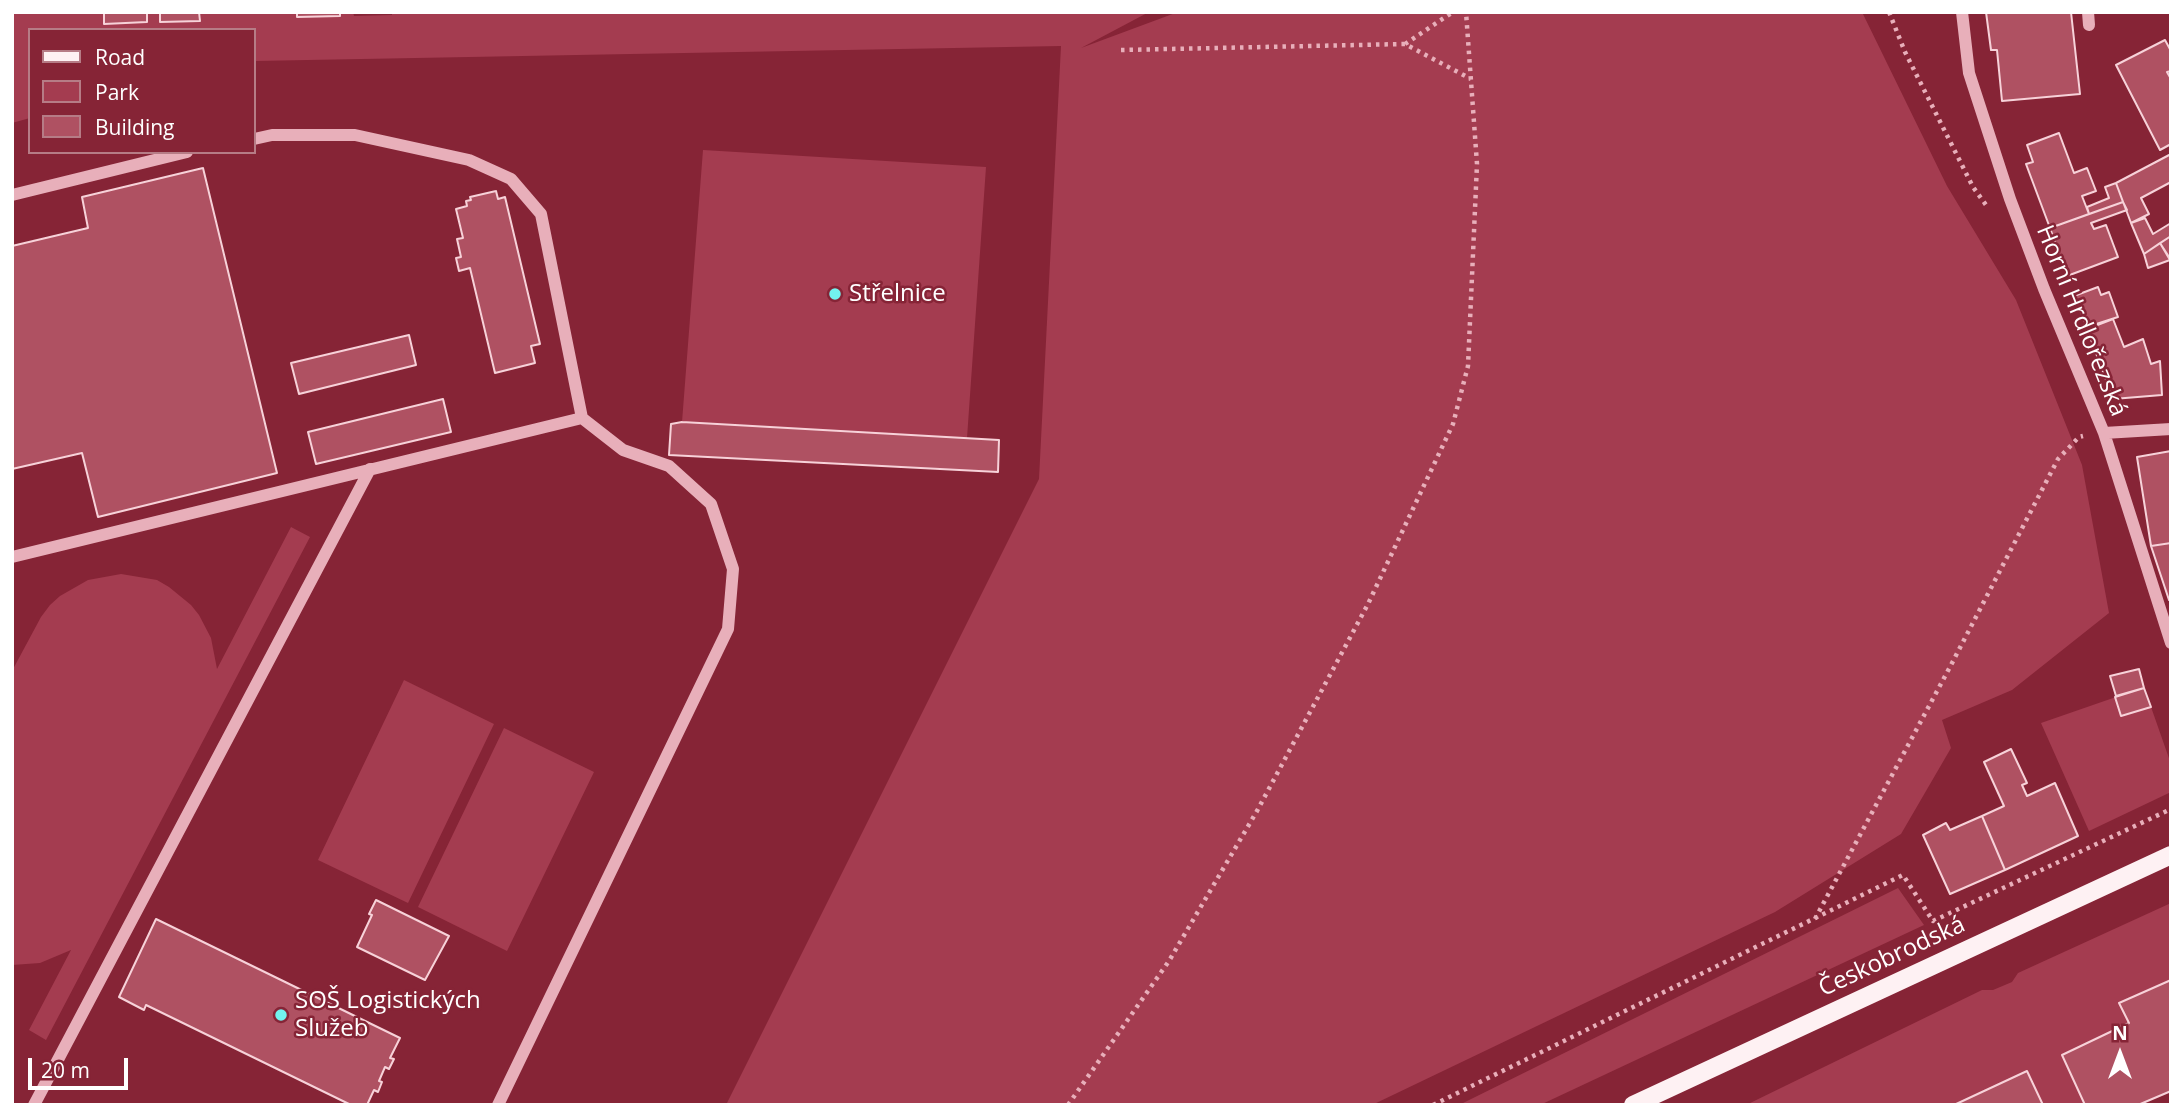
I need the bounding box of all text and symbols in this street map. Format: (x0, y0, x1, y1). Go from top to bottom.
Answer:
legend (28, 28, 256, 154)
text: Road (95, 43, 145, 71)
text: Park (95, 78, 139, 106)
text: Building (95, 113, 174, 141)
street label: Horní Hrdlořezská (2030, 221, 2132, 421)
place label: Střelnice (849, 280, 946, 308)
marker: Střelnice (827, 286, 843, 302)
street label: Českobrodská (1814, 911, 1970, 1003)
place label: SOŠ Logistických Služeb (295, 987, 481, 1043)
marker: SOŠ Logistických Služeb (273, 1007, 289, 1023)
north arrow (2085, 1019, 2155, 1089)
text: N (2112, 1020, 2128, 1046)
scale bar (32, 1044, 131, 1088)
text: 20 m (41, 1056, 90, 1084)

